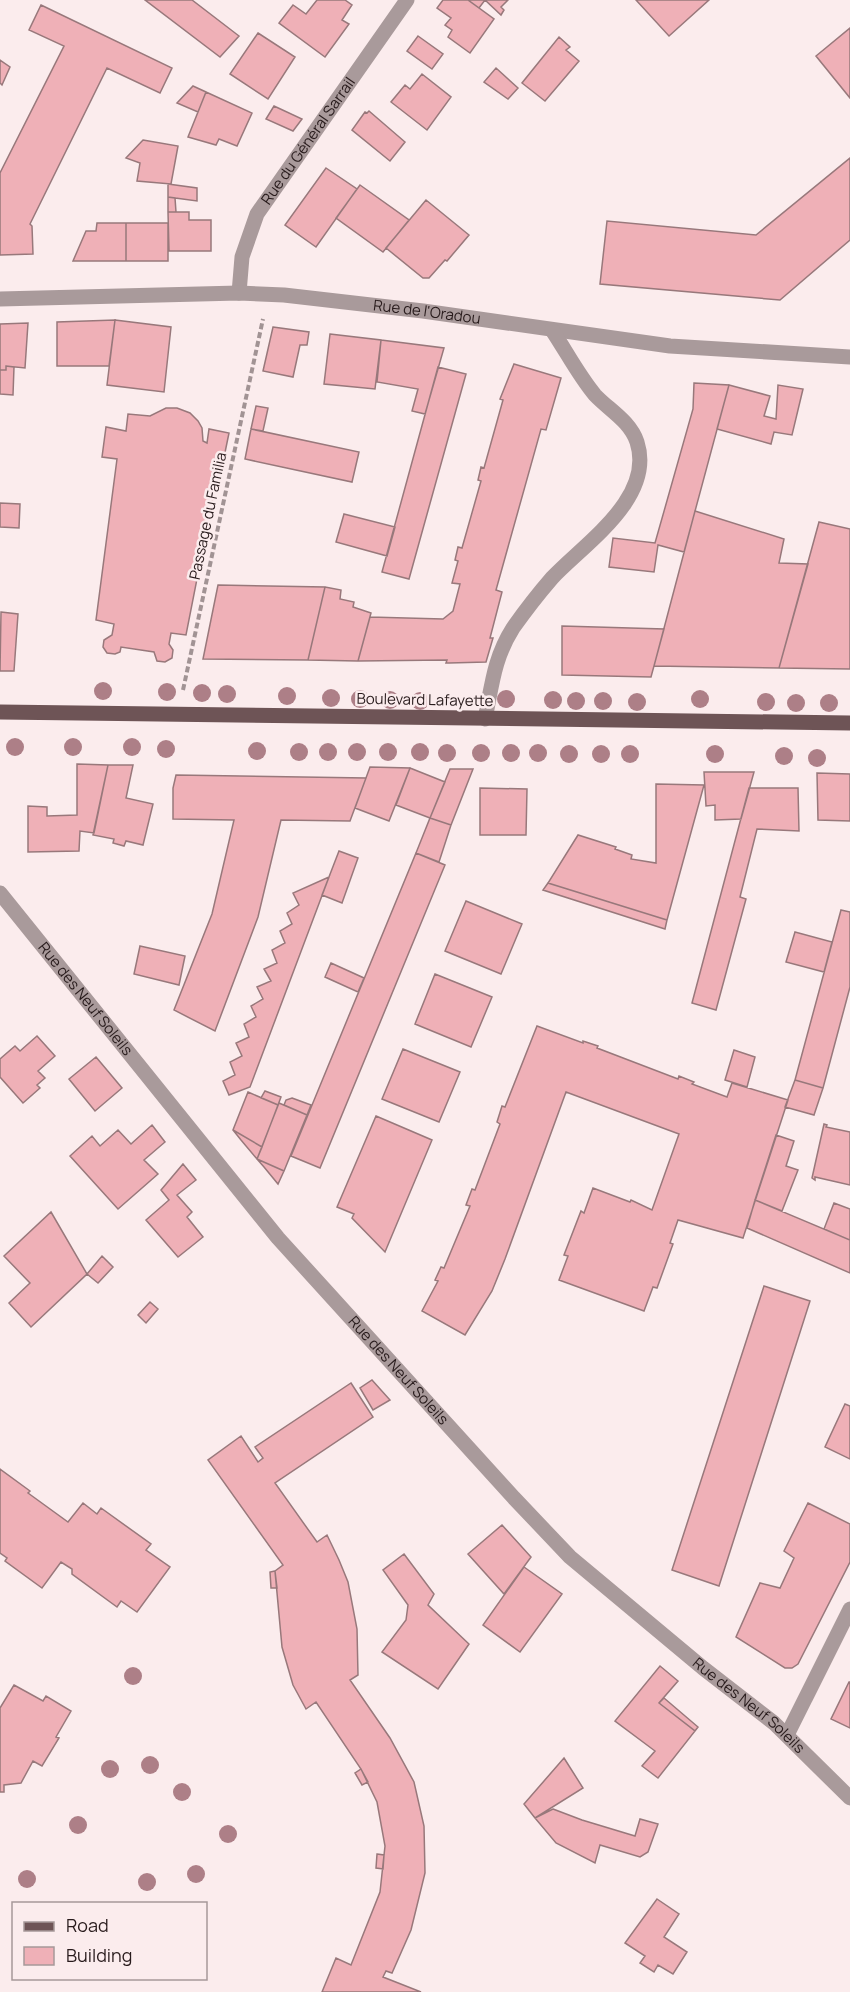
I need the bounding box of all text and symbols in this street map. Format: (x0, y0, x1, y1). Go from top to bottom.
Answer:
street label: Rue du Général Sarrail (256, 73, 360, 209)
street label: Rue de l'Oradou (372, 294, 482, 329)
street label: Passage du Familia (184, 450, 231, 582)
street label: Boulevard Lafayette (356, 688, 494, 711)
street label: Rue des Neuf Soleils (34, 937, 138, 1060)
street label: Rue des Neuf Soleils (344, 1311, 454, 1429)
street label: Rue des Neuf Soleils (688, 1653, 810, 1758)
legend (12, 1902, 207, 1980)
text: Road (66, 1913, 109, 1937)
text: Building (66, 1943, 132, 1967)

